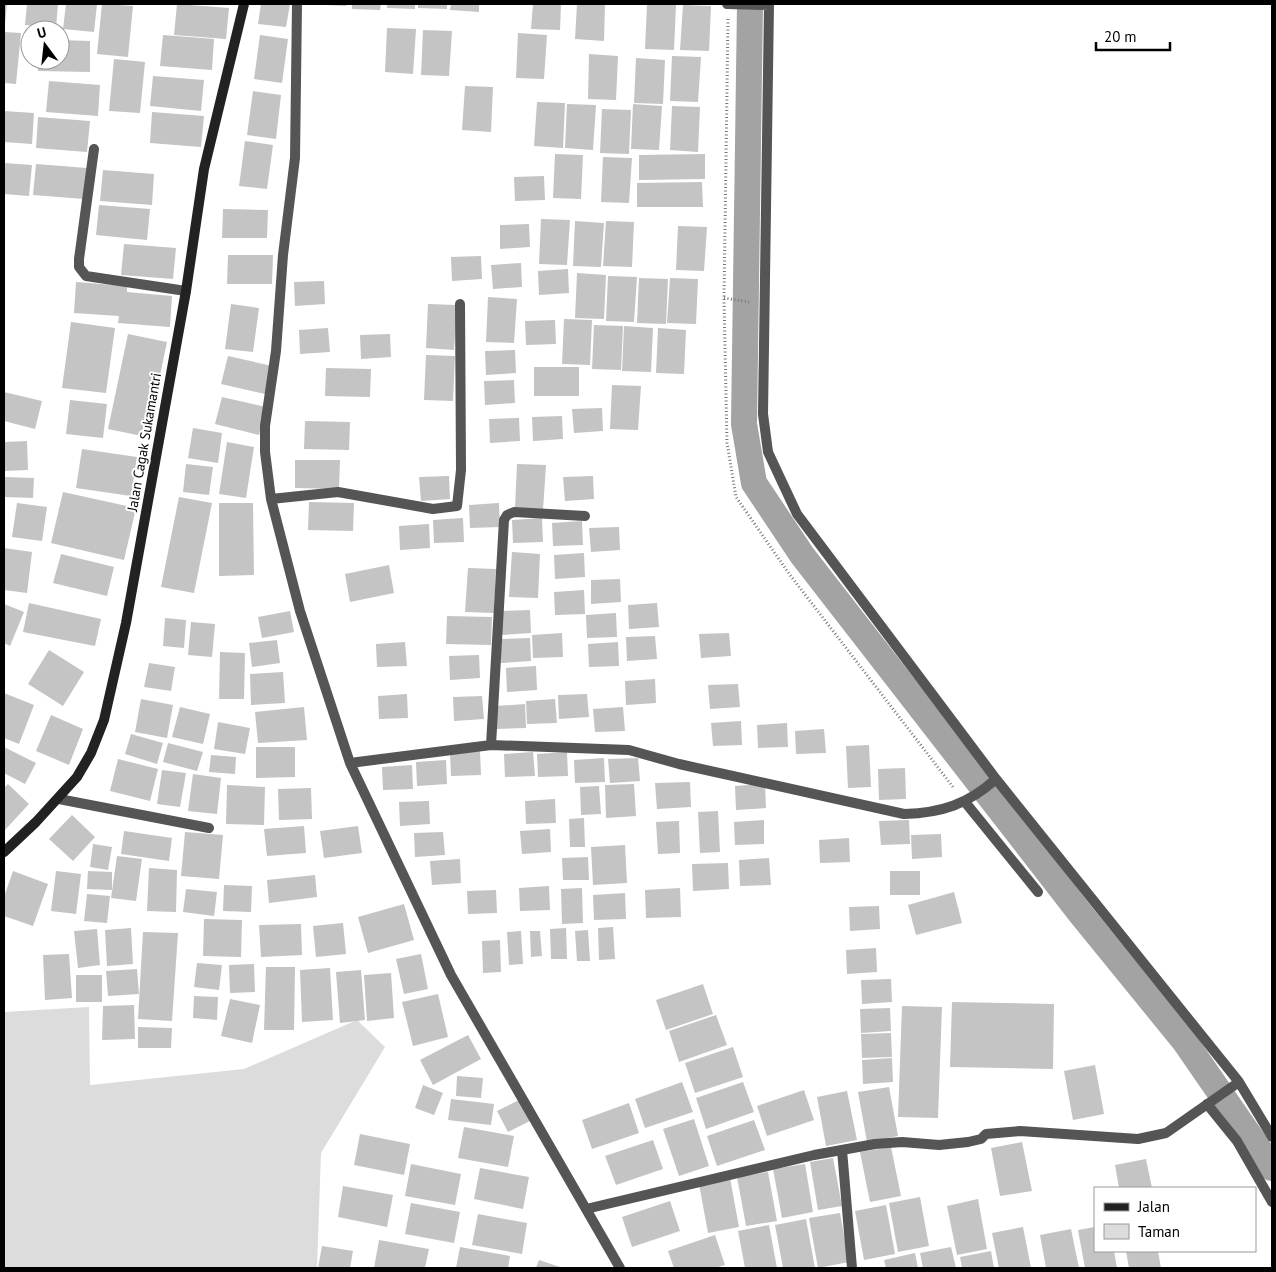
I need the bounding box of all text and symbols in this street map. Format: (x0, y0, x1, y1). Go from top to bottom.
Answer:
north arrow (20, 20, 70, 70)
scale bar (1096, 20, 1170, 52)
text: U (35, 23, 48, 42)
text: 20 m (1104, 27, 1137, 46)
street label: Jalan Cagak Sukamantri (123, 371, 165, 514)
legend (1094, 1187, 1256, 1252)
text: Jalan (1137, 1197, 1170, 1216)
text: Taman (1138, 1222, 1180, 1241)

